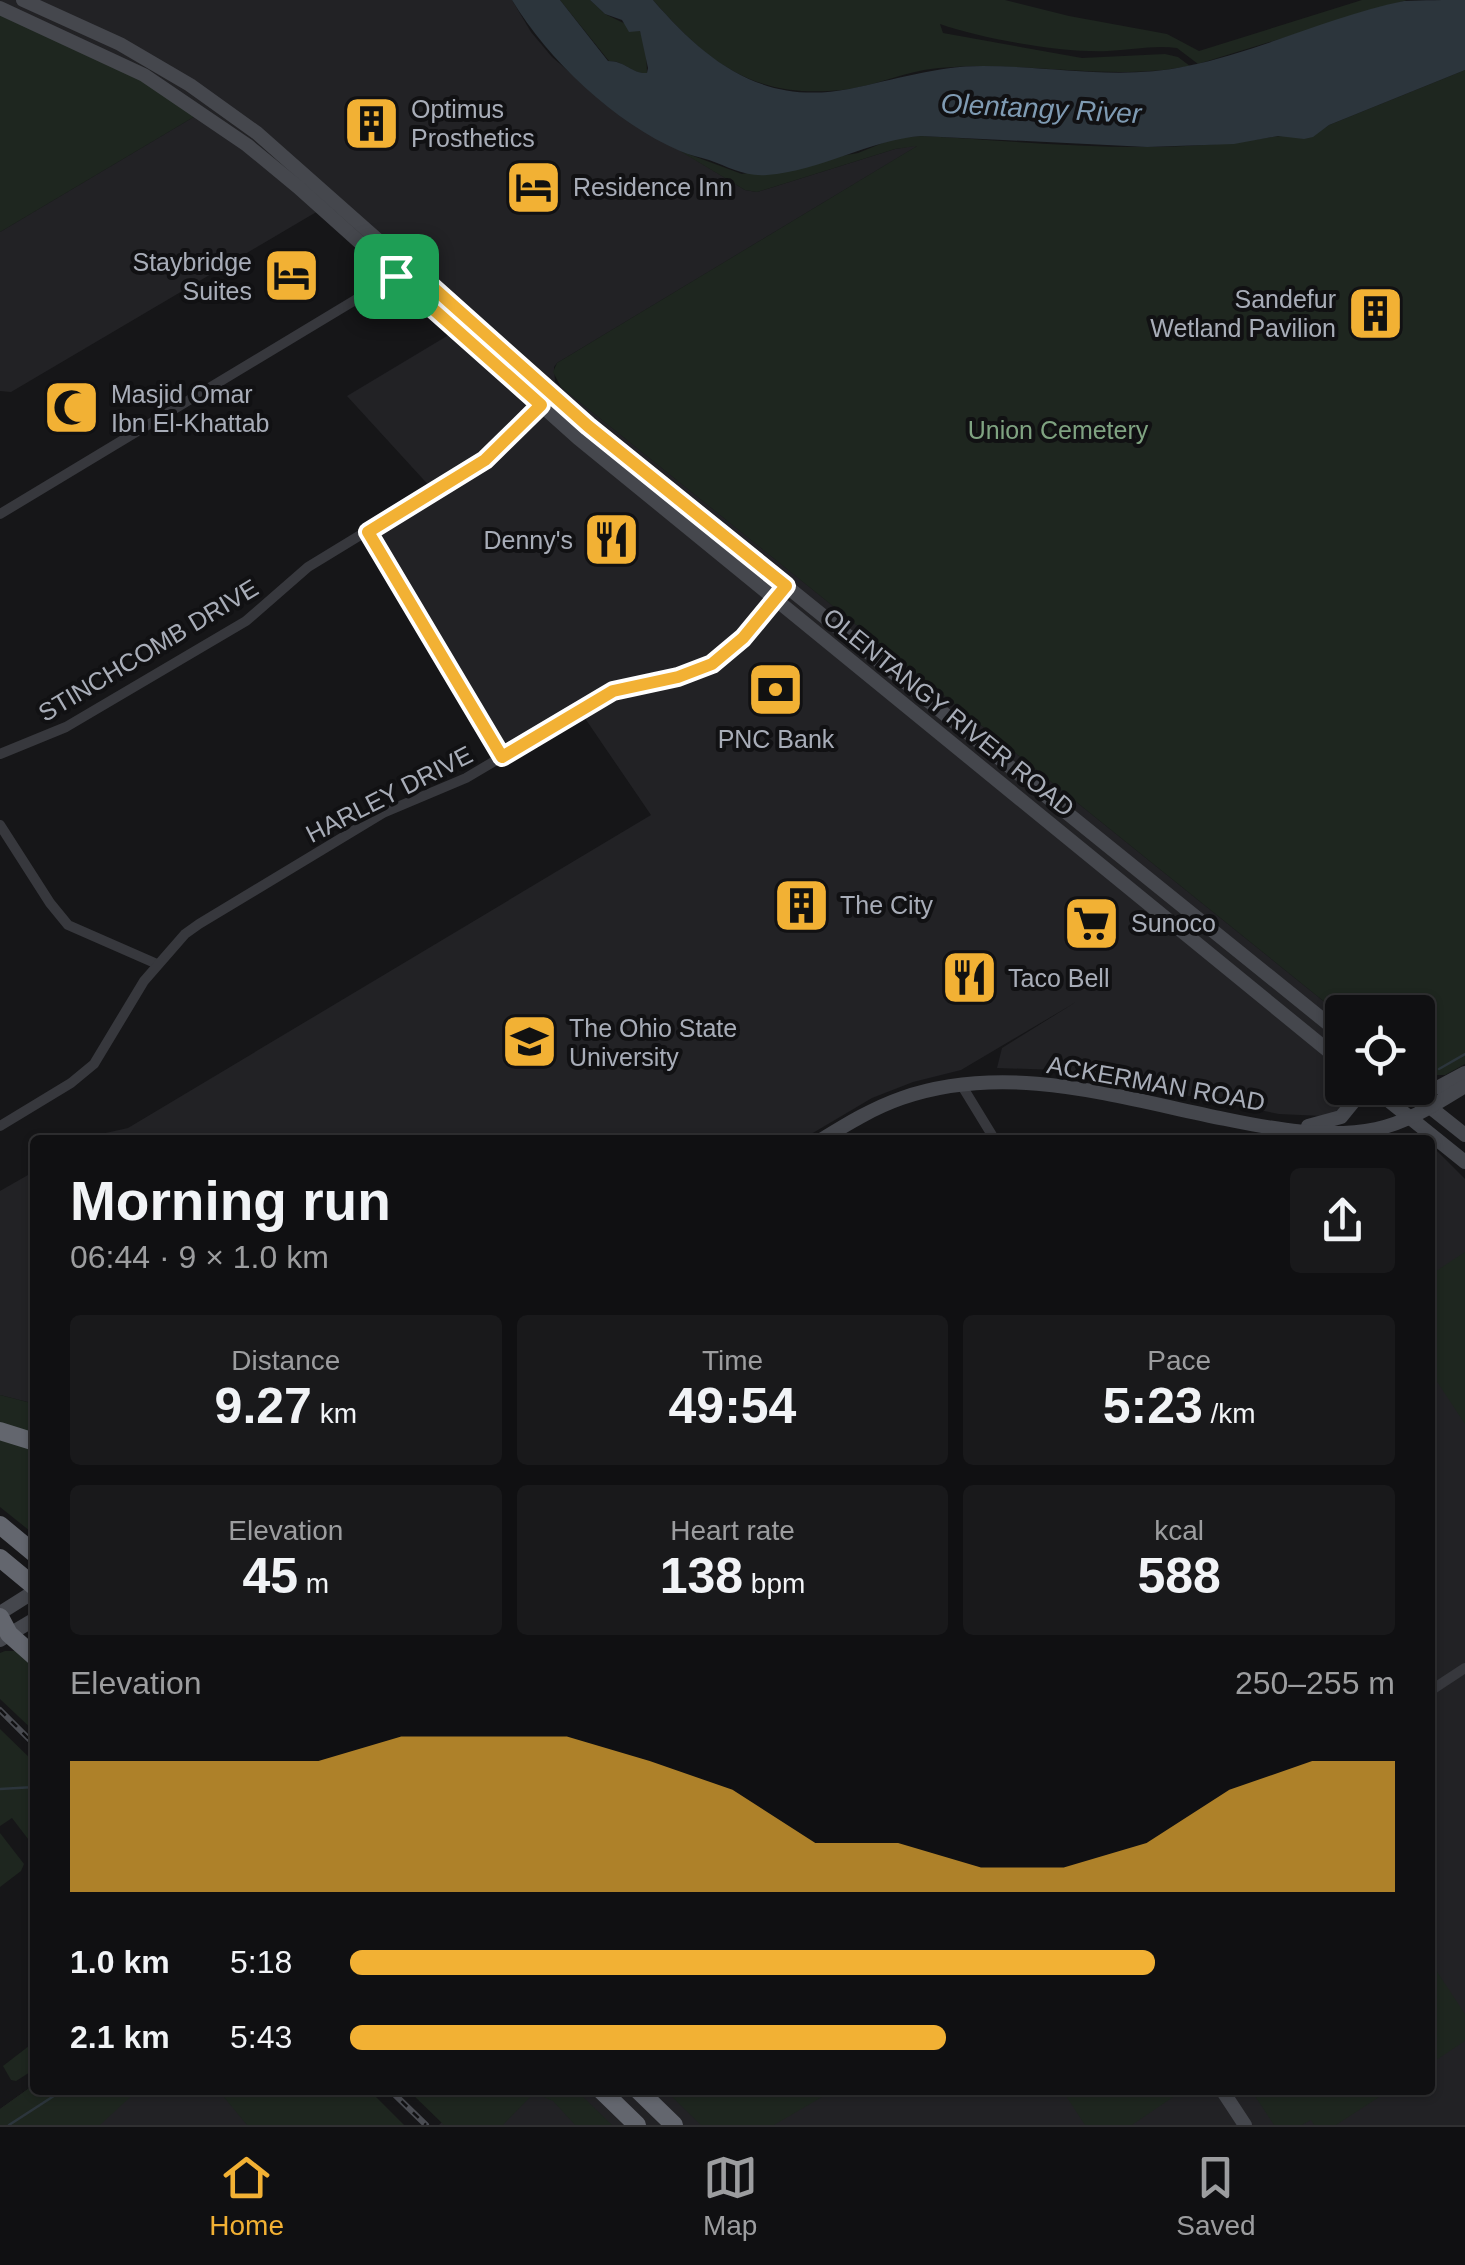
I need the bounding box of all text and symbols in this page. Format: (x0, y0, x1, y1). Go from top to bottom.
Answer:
water label: Olentangy River (940, 88, 1144, 129)
building icon: Optimus Prosthetics (342, 93, 402, 153)
place label: Optimus Prosthetics (411, 95, 535, 152)
hotel icon: Residence Inn (504, 157, 564, 217)
place label: Residence Inn (573, 173, 733, 201)
pin (354, 234, 439, 319)
hotel icon: Staybridge Suites (261, 246, 321, 306)
place label: Staybridge Suites (132, 248, 252, 305)
icon: arrive (369, 249, 424, 304)
building icon: Sandefur Wetland Pavilion (1345, 283, 1405, 343)
place label: Sandefur Wetland Pavilion (1150, 285, 1336, 342)
mosque icon: Masjid Omar Ibn El-Khattab (42, 378, 102, 438)
place label: Masjid Omar Ibn El-Khattab (111, 380, 269, 437)
park label: Union Cemetery (968, 416, 1149, 444)
restaurant icon: Denny's (582, 510, 642, 570)
place label: Denny's (483, 526, 573, 554)
street label: STINCHCOMB DRIVE (33, 573, 263, 727)
street label: OLENTANGY RIVER ROAD (818, 602, 1080, 822)
bank icon: PNC Bank (746, 660, 806, 720)
place label: PNC Bank (718, 725, 835, 753)
street label: HARLEY DRIVE (301, 740, 477, 848)
building icon: The City (771, 875, 831, 935)
place label: The City (840, 891, 934, 919)
supermarket icon: Sunoco (1062, 893, 1122, 953)
place label: Sunoco (1131, 909, 1216, 937)
restaurant icon: Taco Bell (939, 948, 999, 1008)
place label: Taco Bell (1008, 964, 1109, 992)
map controls (1325, 995, 1435, 1105)
button: locate (1325, 995, 1435, 1105)
school or university icon: The Ohio State University (500, 1012, 560, 1072)
place label: The Ohio State University (569, 1014, 737, 1071)
street label: ACKERMAN ROAD (1045, 1050, 1267, 1116)
button: share (1290, 1168, 1395, 1273)
text: Morning run (70, 1170, 391, 1232)
text: 06:44 · 9 × 1.0 km (70, 1239, 329, 1275)
text: Distance (231, 1345, 340, 1376)
text: Time (702, 1345, 763, 1376)
text: Pace (1147, 1345, 1211, 1376)
text: 9.27 (215, 1378, 312, 1434)
text: 49:54 (669, 1378, 796, 1434)
text: 5:23 (1103, 1378, 1203, 1434)
text: km (312, 1398, 357, 1429)
text: /km (1203, 1398, 1256, 1429)
text: Elevation (228, 1515, 343, 1546)
text: Heart rate (670, 1515, 795, 1546)
text: kcal (1154, 1515, 1204, 1546)
text: 45 (242, 1548, 298, 1604)
text: 138 (660, 1548, 743, 1604)
text: 588 (1137, 1548, 1221, 1604)
text: m (298, 1568, 329, 1599)
text: bpm (743, 1568, 805, 1599)
text: Elevation (70, 1665, 202, 1701)
text: 250–255 m (1235, 1665, 1395, 1701)
text: 1.0 km (70, 1944, 170, 1980)
text: 5:18 (230, 1944, 292, 1980)
text: 2.1 km (70, 2019, 170, 2055)
text: 5:43 (230, 2019, 292, 2055)
tab: Home (209, 2150, 284, 2242)
tab: Map (703, 2150, 758, 2242)
tab: Saved (1176, 2150, 1256, 2242)

